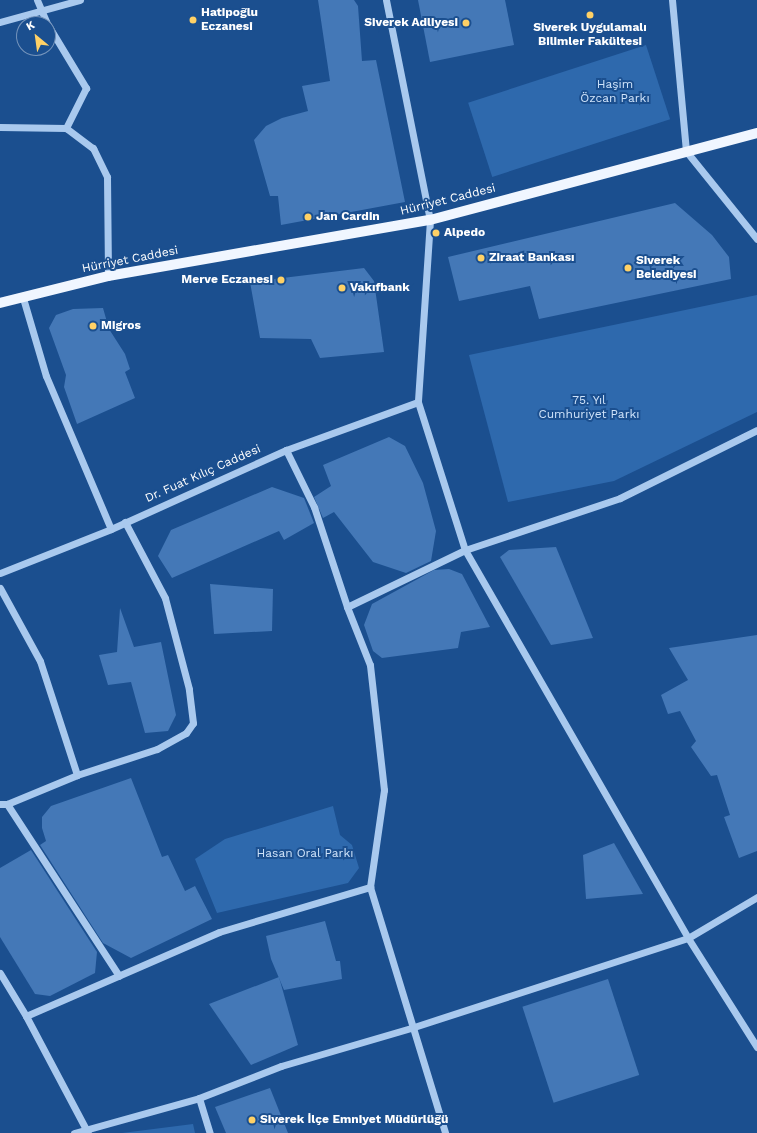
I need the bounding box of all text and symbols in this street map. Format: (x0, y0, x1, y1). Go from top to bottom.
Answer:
place label: Hatipoğlu Eczanesi (201, 6, 258, 34)
marker: Siverek Uygulamalı Bilimler Fakültesi (585, 10, 595, 20)
marker: Hatipoğlu Eczanesi (188, 15, 198, 25)
north arrow (16, 16, 56, 56)
place label: Siverek Adliyesi (364, 16, 458, 30)
text: K (24, 18, 37, 33)
marker: Siverek Adliyesi (461, 18, 471, 28)
place label: Siverek Uygulamalı Bilimler Fakültesi (533, 21, 647, 49)
park label: Haşim Özcan Parkı (580, 78, 650, 106)
street label: Hürriyet Caddesi (399, 181, 497, 219)
place label: Jan Cardin (316, 210, 380, 224)
marker: Jan Cardin (303, 212, 313, 222)
place label: Alpedo (444, 226, 485, 240)
marker: Alpedo (431, 228, 441, 238)
street label: Hürriyet Caddesi (81, 244, 179, 276)
place label: Ziraat Bankası (489, 251, 575, 265)
marker: Ziraat Bankası (476, 253, 486, 263)
place label: Siverek Belediyesi (636, 254, 697, 282)
marker: Siverek Belediyesi (623, 263, 633, 273)
place label: Merve Eczanesi (181, 273, 273, 287)
marker: Merve Eczanesi (276, 275, 286, 285)
place label: Vakıfbank (350, 281, 410, 295)
marker: Vakıfbank (337, 283, 347, 293)
place label: Migros (101, 319, 141, 333)
marker: Migros (88, 321, 98, 331)
park label: 75. Yıl Cumhuriyet Parkı (538, 394, 640, 422)
street label: Dr. Fuat Kılıç Caddesi (143, 442, 263, 506)
park label: Hasan Oral Parkı (256, 847, 354, 861)
place label: Siverek İlçe Emniyet Müdürlüğü (260, 1113, 449, 1127)
marker: Siverek İlçe Emniyet Müdürlüğü (247, 1115, 257, 1125)

